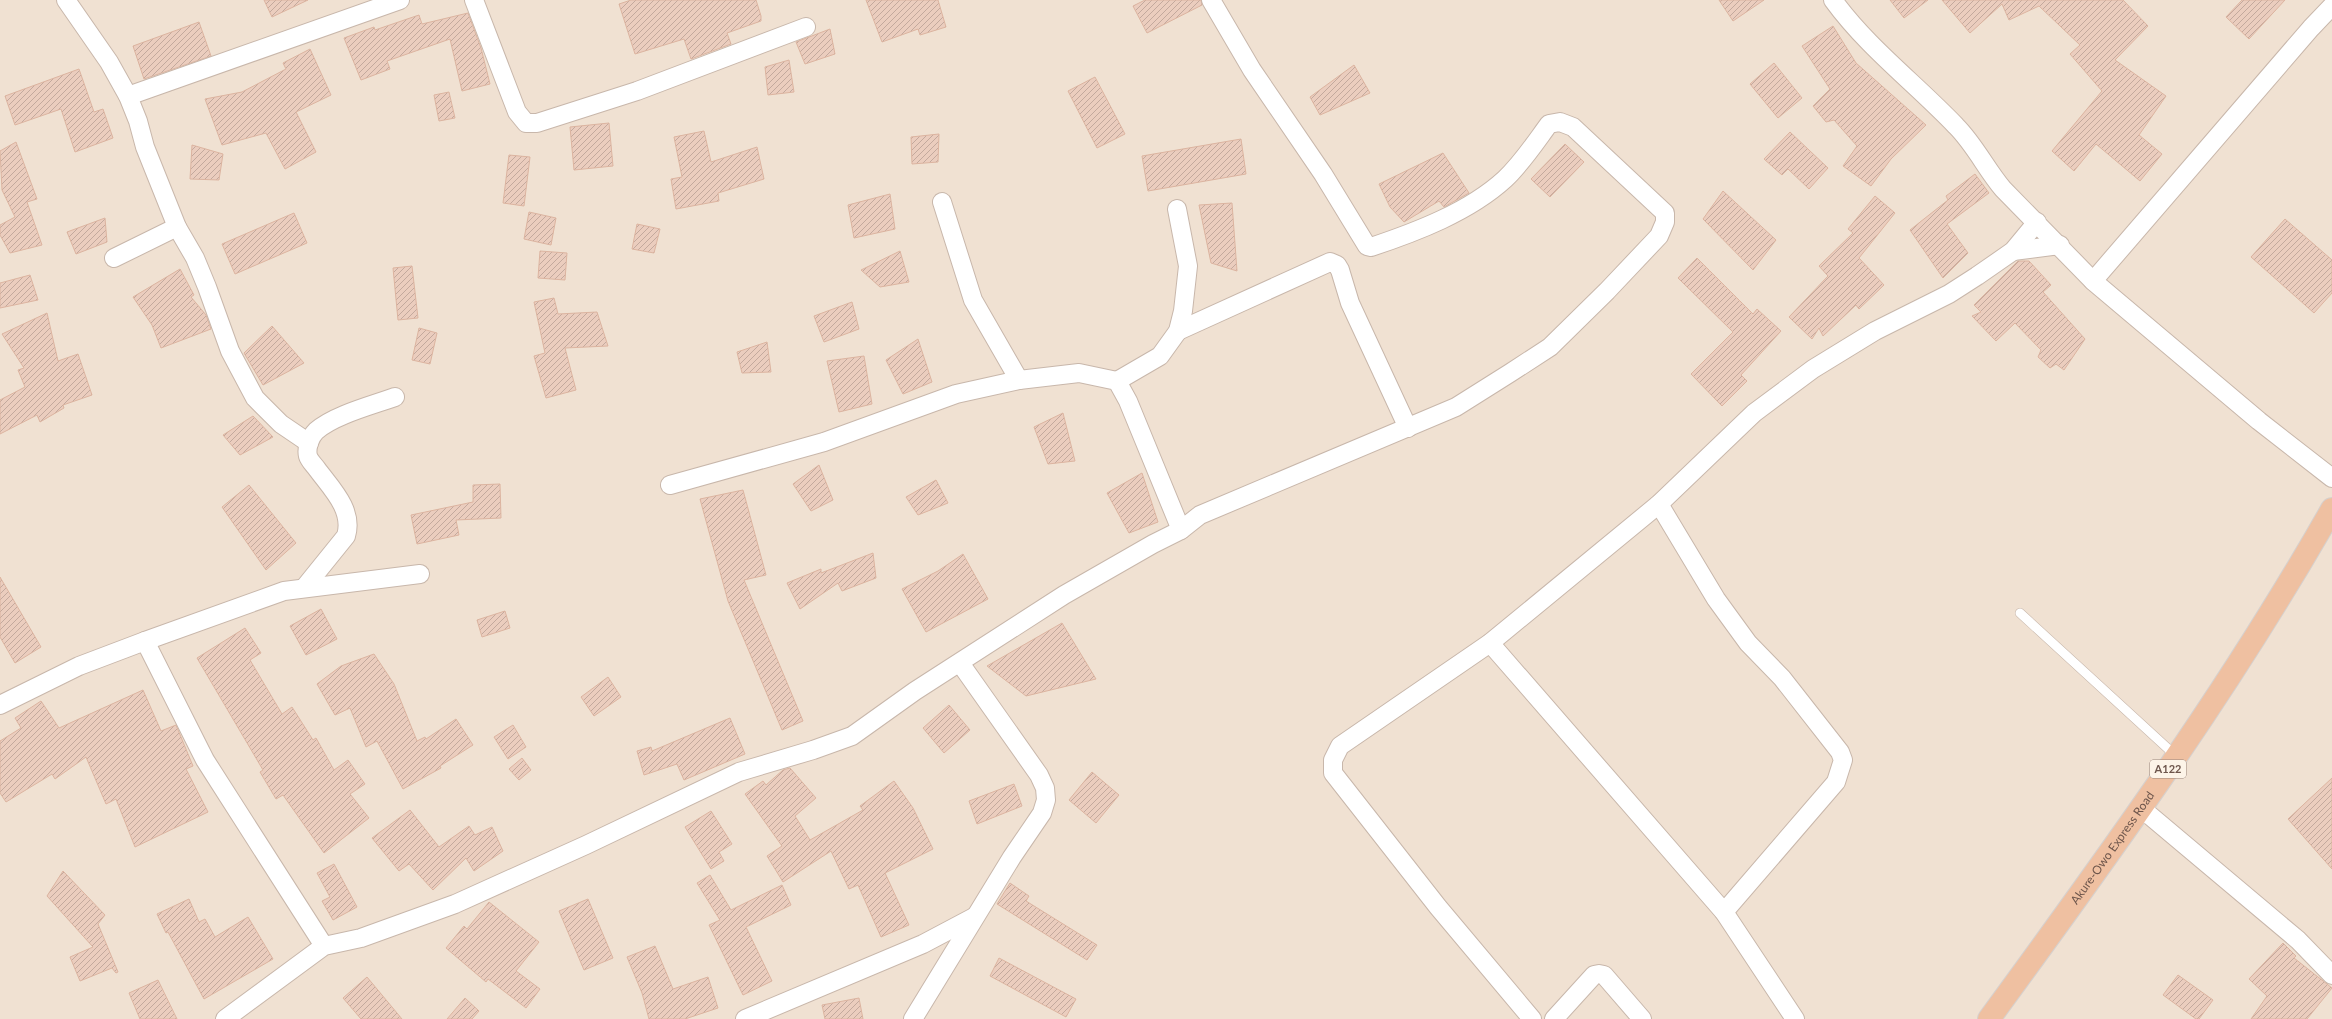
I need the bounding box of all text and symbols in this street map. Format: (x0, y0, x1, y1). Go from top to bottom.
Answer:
road number: A122 (2150, 760, 2186, 778)
street label: Akure-Owo Express Road (2067, 788, 2157, 907)

